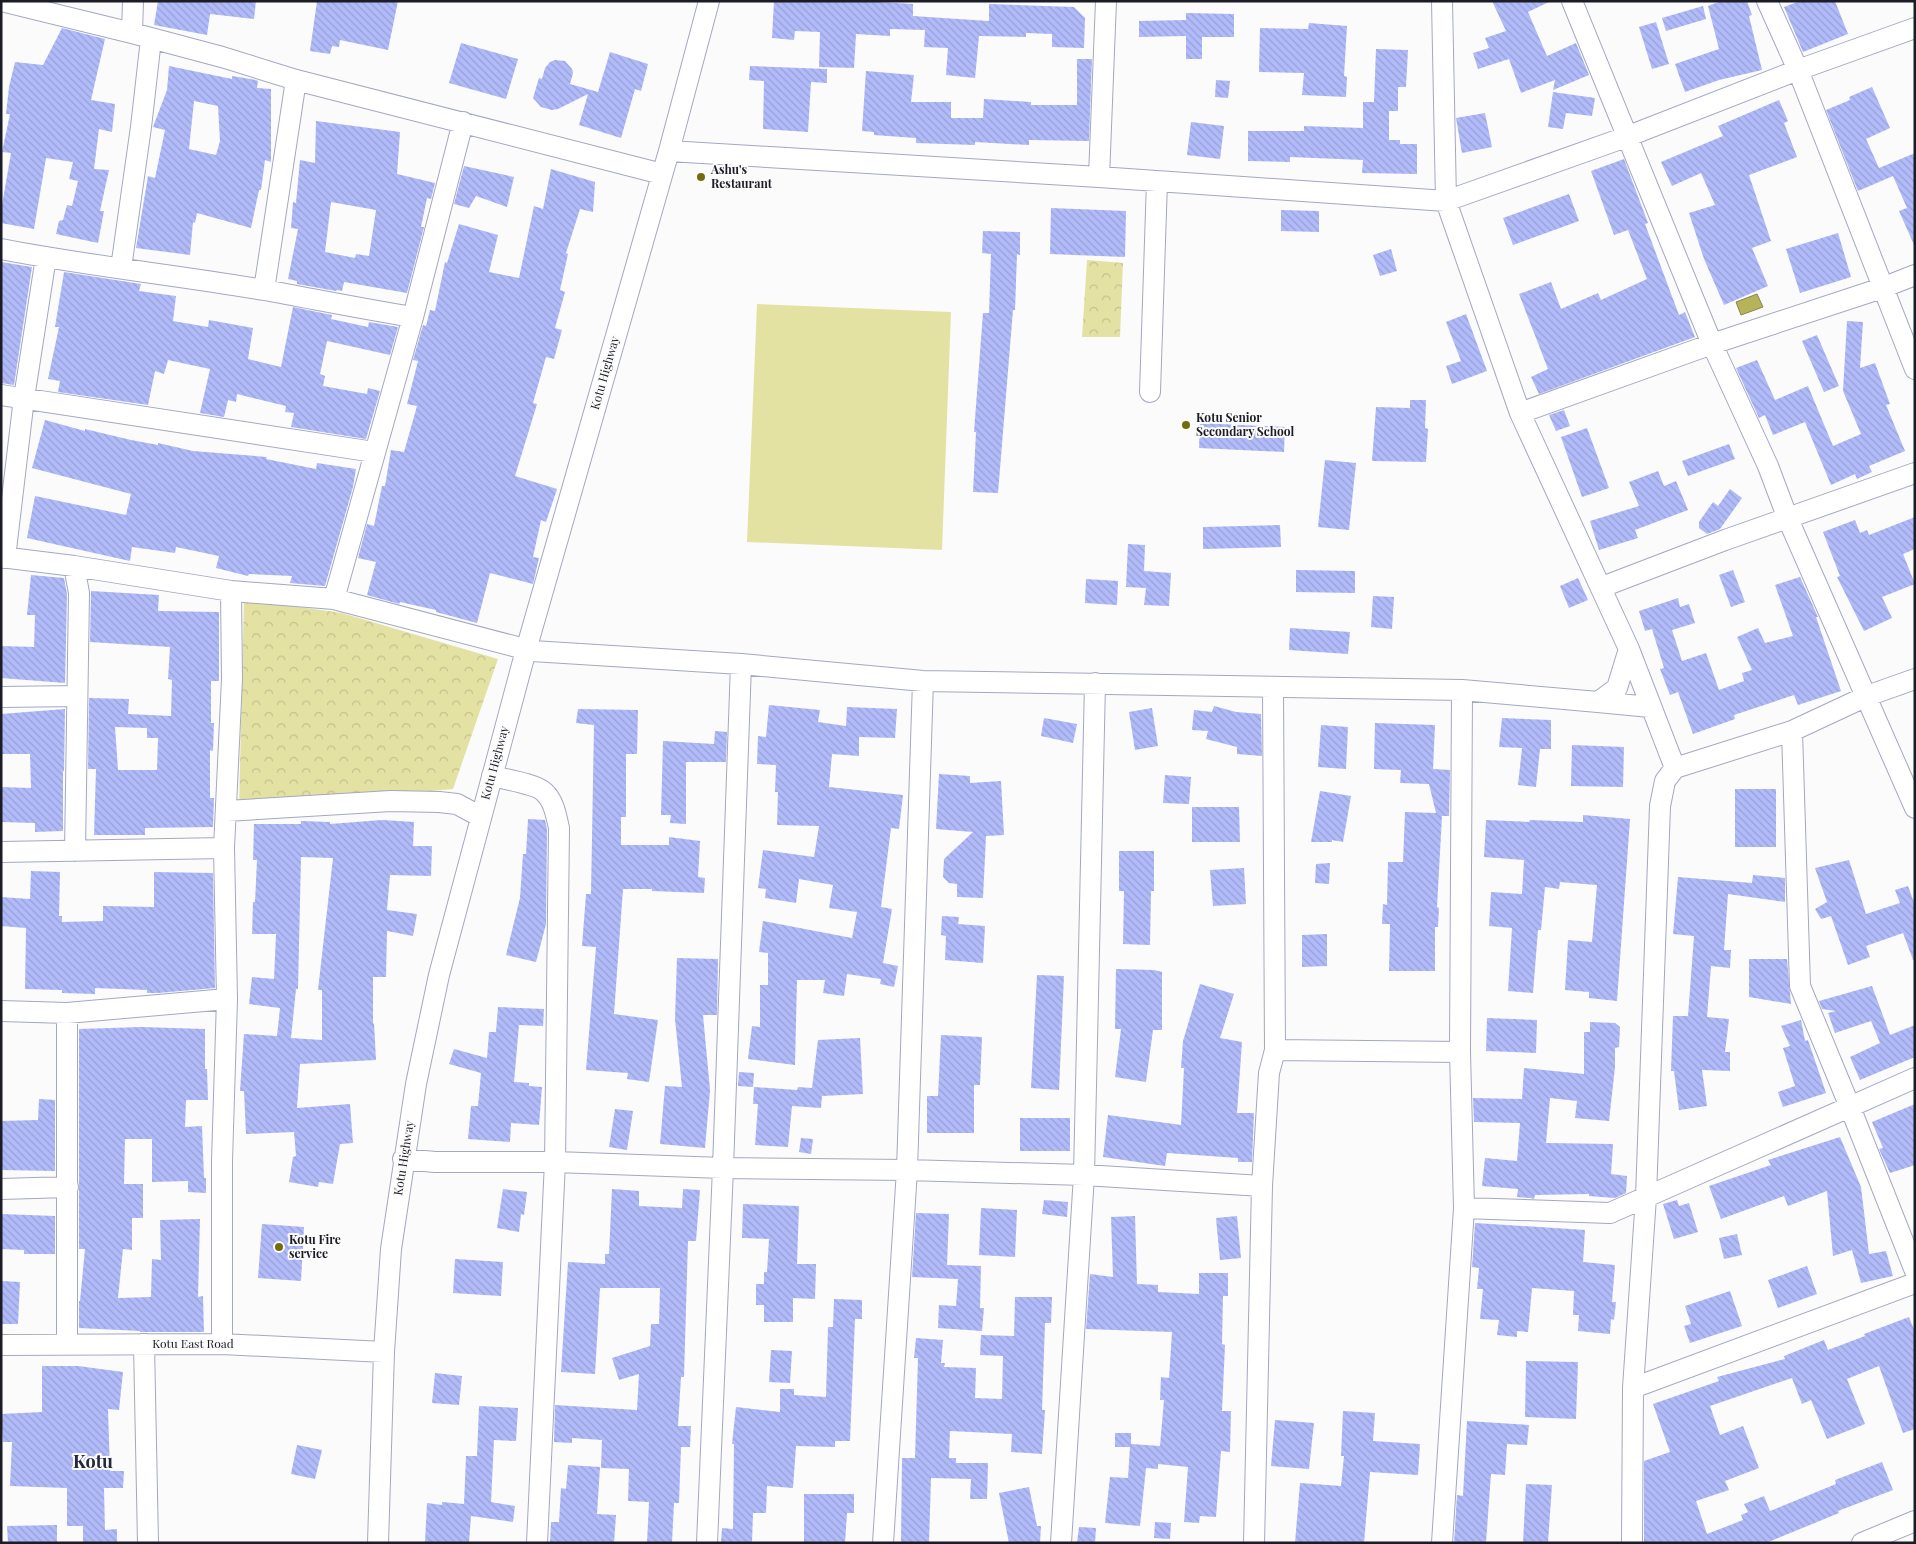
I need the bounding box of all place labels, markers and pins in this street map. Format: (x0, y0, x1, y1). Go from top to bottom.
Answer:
place label: Ashu's Restaurant (710, 161, 773, 191)
marker: Ashu's Restaurant (695, 171, 707, 183)
place label: Kotu Senior Secondary School (1196, 409, 1295, 439)
marker: Kotu Senior Secondary School (1180, 419, 1192, 431)
place label: Kotu Fire service (289, 1231, 341, 1261)
marker: Kotu Fire service (273, 1241, 285, 1253)

